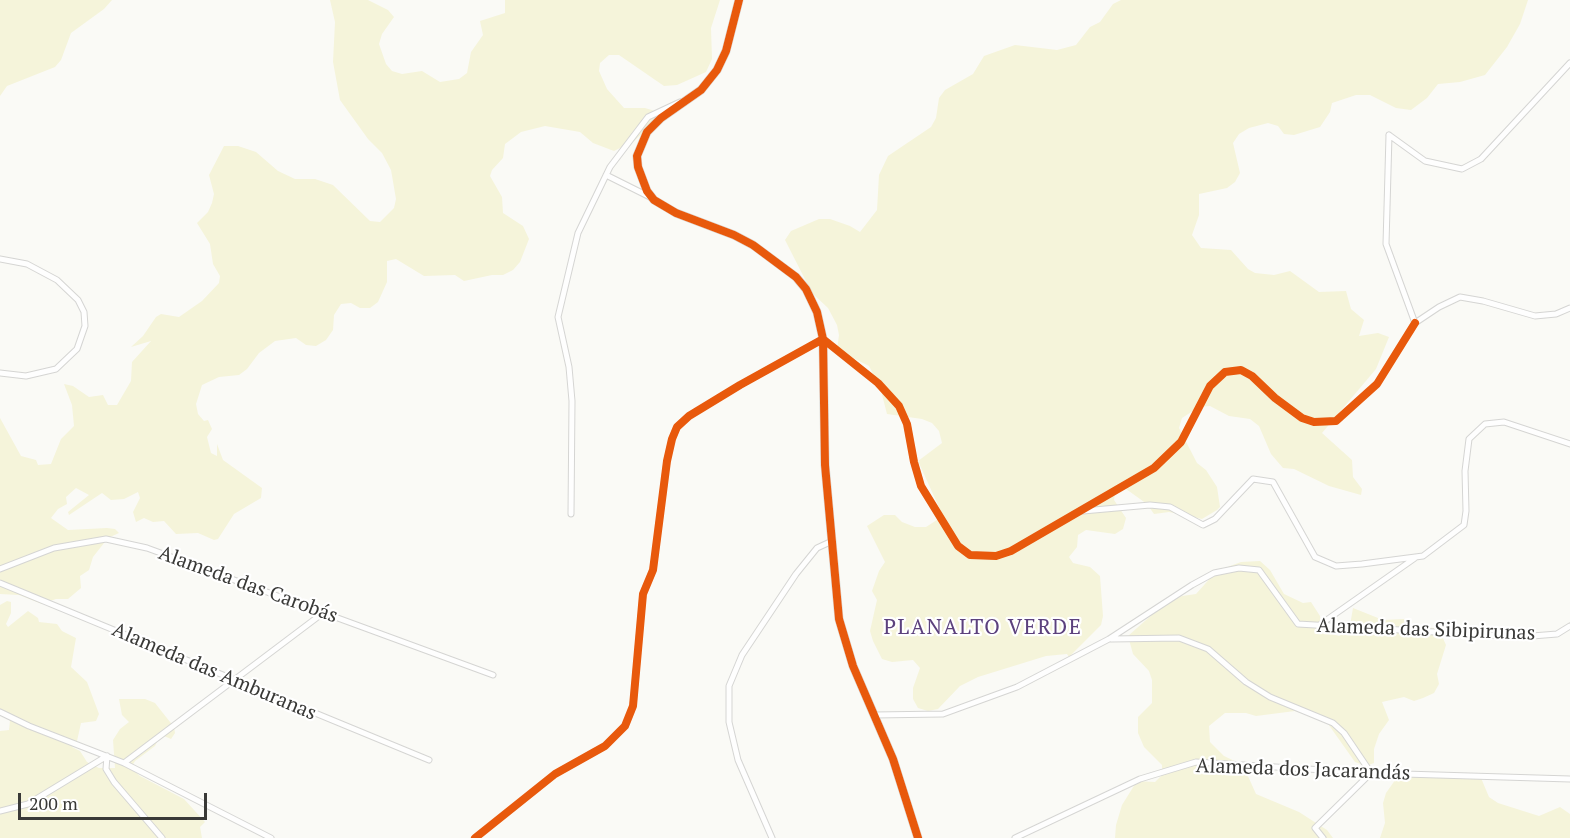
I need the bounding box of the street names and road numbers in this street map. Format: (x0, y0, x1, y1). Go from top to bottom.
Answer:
street label: Alameda das Carobás (155, 541, 341, 629)
street label: Alameda das Sibipirunas (1316, 614, 1536, 646)
street label: Alameda das Amburanas (108, 618, 320, 726)
street label: Alameda dos Jacarandás (1195, 754, 1411, 786)

